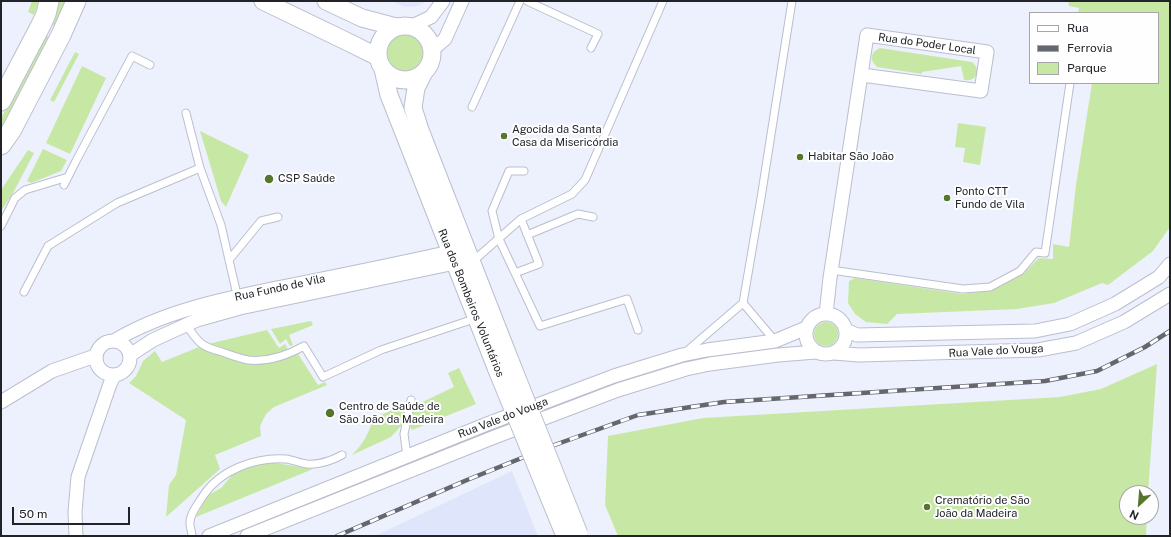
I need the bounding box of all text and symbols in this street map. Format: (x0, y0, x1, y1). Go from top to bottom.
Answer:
legend (1029, 12, 1159, 84)
text: Rua (1067, 21, 1089, 35)
street label: Rua do Poder Local (877, 31, 977, 57)
text: Ferrovia (1067, 41, 1112, 55)
text: Parque (1067, 61, 1107, 75)
place label: Agocida da Santa Casa da Misericórdia (512, 123, 618, 149)
marker: Agocida da Santa Casa da Misericórdia (499, 131, 509, 141)
place label: Habitar São João (808, 150, 894, 164)
marker: Habitar São João (795, 152, 805, 162)
place label: CSP Saúde (278, 172, 335, 186)
marker: CSP Saúde (263, 173, 275, 185)
place label: Ponto CTT Fundo de Vila (955, 185, 1025, 211)
marker: Ponto CTT Fundo de Vila (942, 193, 952, 203)
street label: Rua dos Bombeiros Voluntários (435, 227, 507, 379)
street label: Rua Fundo de Vila (234, 272, 326, 304)
street label: Rua Vale do Vouga (948, 342, 1044, 360)
street label: Rua Vale do Vouga (456, 395, 550, 441)
place label: Centro de Saúde de São João da Madeira (339, 400, 444, 426)
marker: Centro de Saúde de São João da Madeira (324, 407, 336, 419)
north arrow (1119, 485, 1159, 525)
place label: Crematório de São João da Madeira (935, 494, 1030, 520)
scale bar (14, 499, 132, 525)
marker: Crematório de São João da Madeira (922, 502, 932, 512)
text: 50 m (19, 507, 47, 521)
text: N (1128, 508, 1141, 522)

